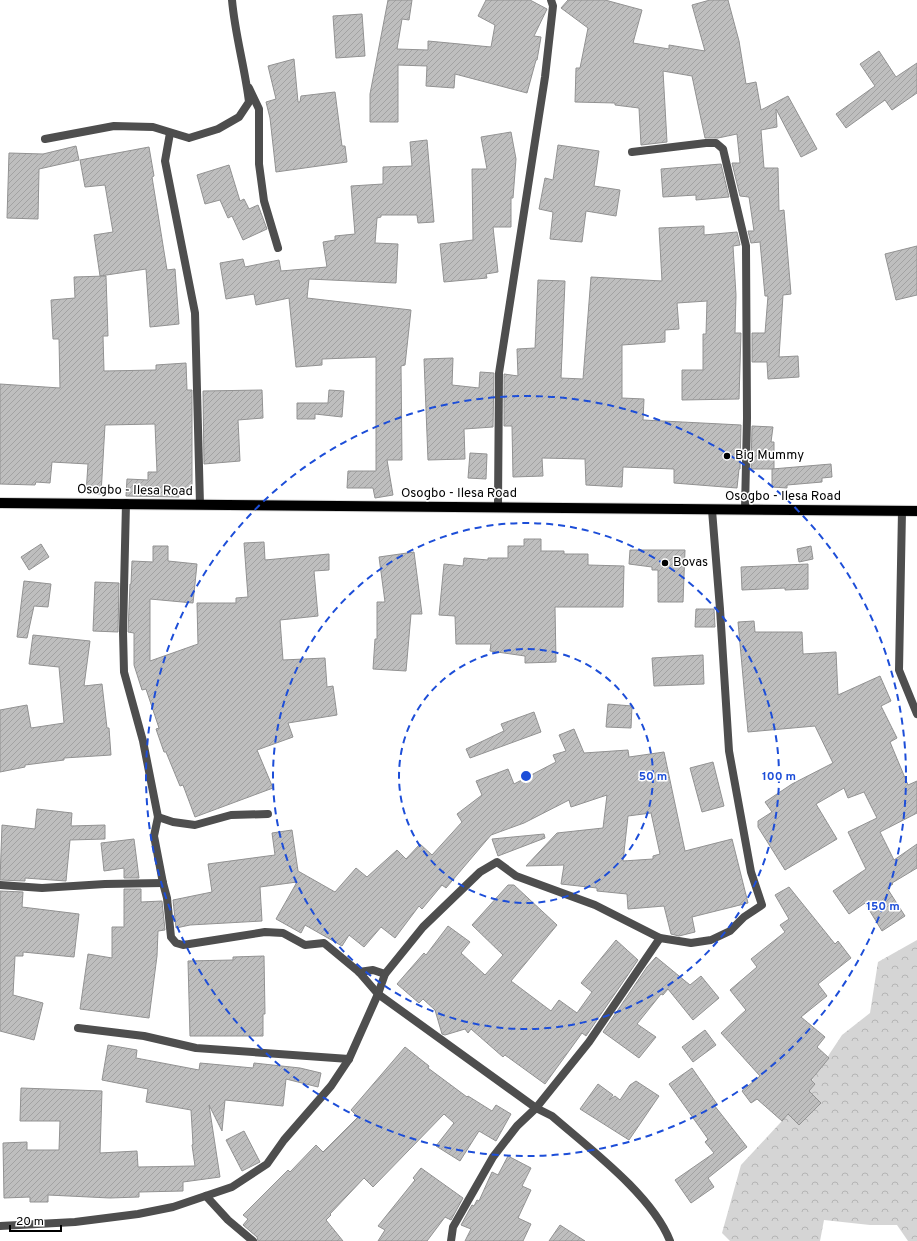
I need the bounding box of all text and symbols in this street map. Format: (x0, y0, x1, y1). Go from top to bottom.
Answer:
place label: Big Mummy (735, 448, 804, 464)
marker: Big Mummy (722, 451, 732, 461)
street label: Osogbo - Ilesa Road (77, 482, 193, 500)
street label: Osogbo - Ilesa Road (401, 486, 517, 502)
street label: Osogbo - Ilesa Road (725, 489, 841, 505)
place label: Bovas (673, 555, 708, 571)
marker: Bovas (660, 558, 670, 568)
centre of rings (519, 769, 533, 783)
text: 50 m (639, 769, 667, 785)
text: 100 m (762, 769, 796, 785)
text: 150 m (866, 899, 900, 915)
scale bar (10, 1207, 61, 1233)
text: 20 m (16, 1214, 44, 1230)

